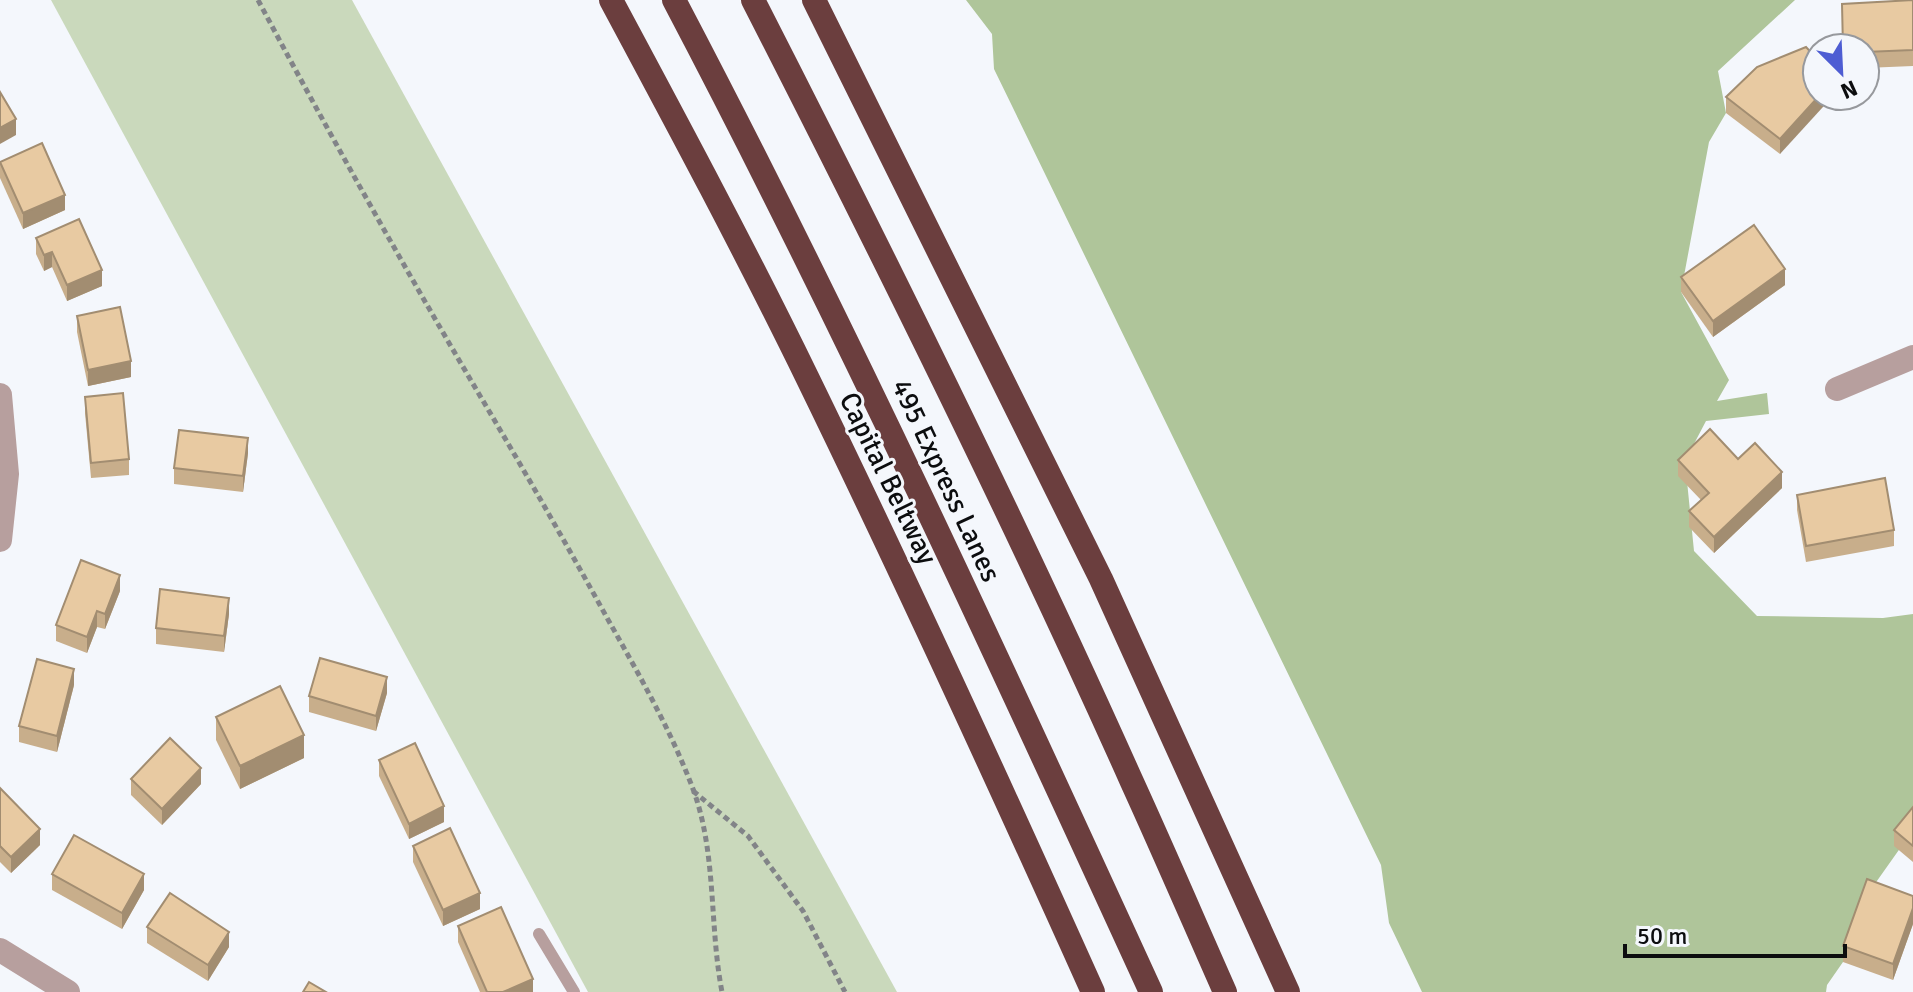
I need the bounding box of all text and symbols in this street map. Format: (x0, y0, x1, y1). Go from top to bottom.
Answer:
north arrow (1801, 32, 1881, 112)
text: N (1836, 74, 1861, 105)
street label: 495 Express Lanes (884, 374, 1008, 587)
street label: Capital Beltway (832, 387, 944, 570)
scale bar (1625, 908, 1845, 958)
text: 50 m (1637, 921, 1687, 951)

